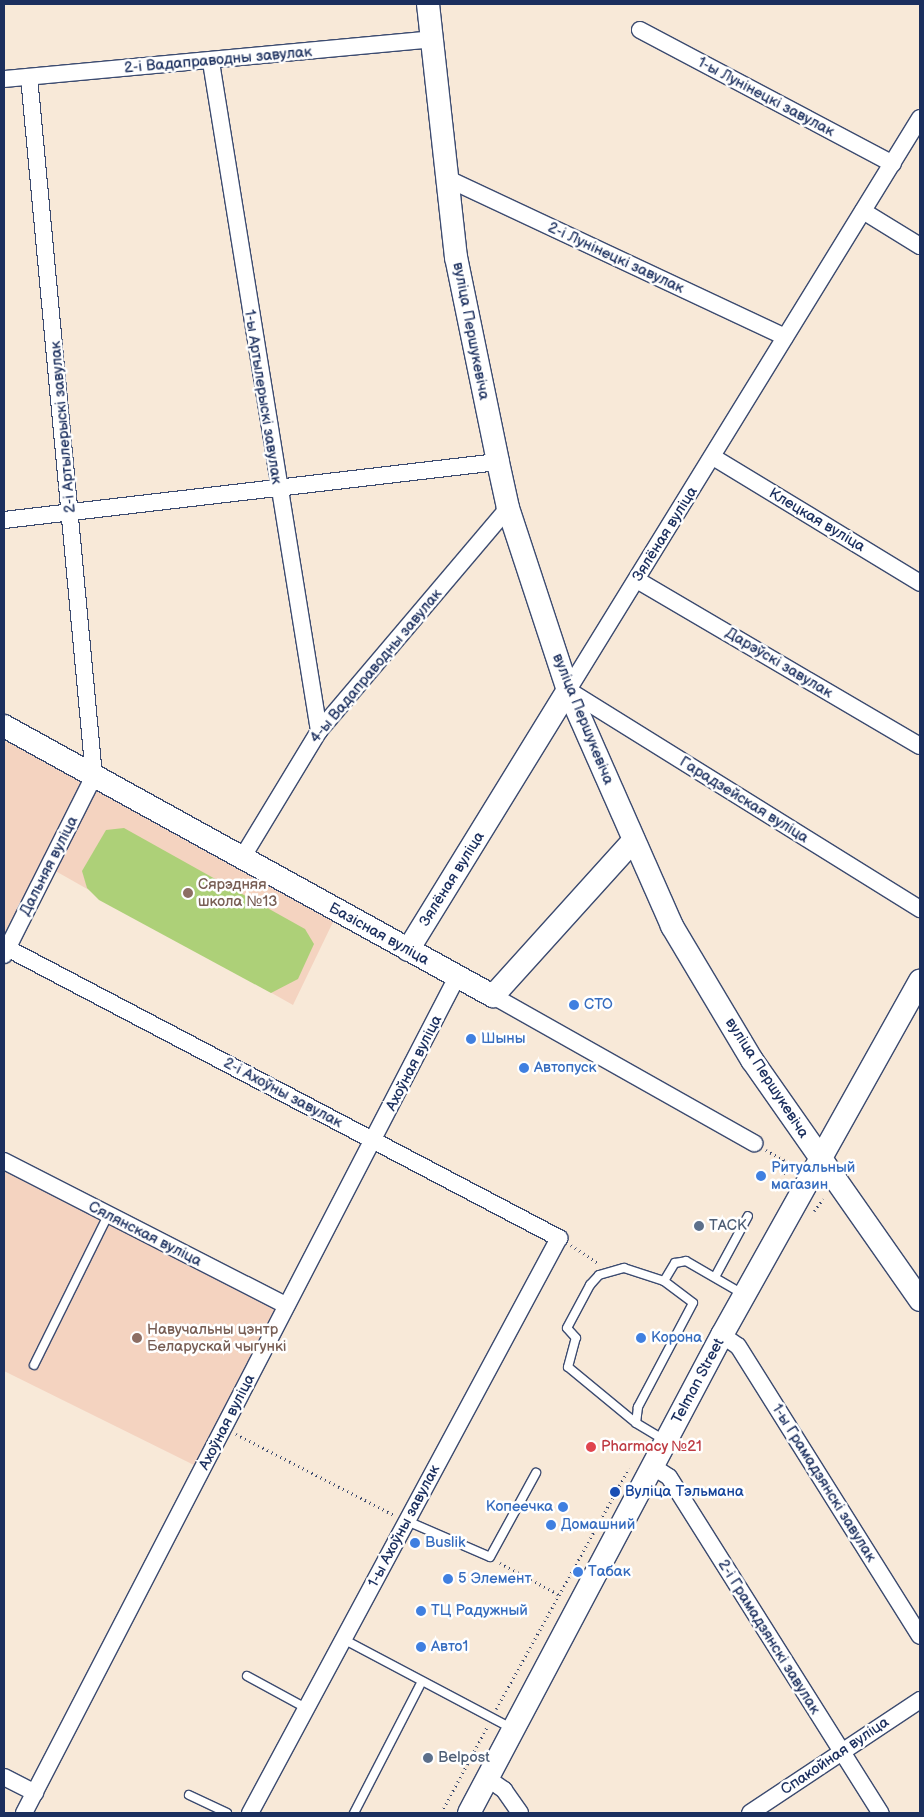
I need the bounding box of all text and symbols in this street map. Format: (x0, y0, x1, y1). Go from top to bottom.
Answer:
street label: 2-і Вадаправодны завулак (123, 43, 313, 77)
street label: 1-ы Лунінецкі завулак (695, 53, 837, 141)
street label: 2-і Лунінецкі завулак (545, 219, 687, 297)
street label: вуліца Першукевіча (449, 261, 493, 401)
street label: 1-ы Артылерыскі завулак (240, 308, 286, 486)
street label: 2-і Артылерыскі завулак (47, 340, 79, 514)
street label: Зялёная вуліца (629, 483, 701, 585)
street label: Клецкая вуліца (766, 484, 868, 556)
street label: 4-ы Вадаправодны завулак (306, 585, 446, 747)
street label: Дарэўскі завулак (722, 624, 836, 702)
street label: вуліца Першукевіча (548, 651, 618, 787)
street label: Гарадзейская вуліца (676, 753, 812, 847)
street label: Дальняя вуліца (16, 813, 82, 919)
street label: Зялёная вуліца (416, 828, 488, 930)
place label: Сярэдняя школа №13 (198, 875, 278, 910)
marker: Сярэдняя школа №13 (182, 887, 194, 899)
street label: Базісная вуліца (326, 899, 432, 969)
place label: СТО (584, 996, 613, 1014)
marker: СТО (568, 999, 580, 1011)
street label: Ахоўная вуліца (382, 1012, 446, 1114)
street label: вуліца Першукевіча (721, 1015, 813, 1141)
place label: Шыны (481, 1030, 526, 1048)
marker: Шыны (465, 1033, 477, 1045)
street label: 2-і Ахоўны завулак (220, 1054, 346, 1132)
place label: Автопуск (534, 1059, 596, 1077)
marker: Автопуск (518, 1062, 530, 1074)
place label: Ритуальный магазин (771, 1158, 855, 1193)
marker: Ритуальный магазин (755, 1170, 767, 1182)
street label: Сялянская вуліца (85, 1198, 205, 1270)
place label: ТАСК (709, 1217, 747, 1235)
marker: ТАСК (693, 1220, 705, 1232)
place label: Навучальны цэнтр Беларускай чыгункі (147, 1320, 287, 1355)
place label: Корона (651, 1329, 702, 1347)
marker: Навучальны цэнтр Беларускай чыгункі (131, 1332, 143, 1344)
marker: Корона (635, 1332, 647, 1344)
street label: Telman Street (668, 1335, 728, 1427)
street label: Ахоўная вуліца (195, 1371, 259, 1473)
street label: 1-ы Грамадзянскі завулак (768, 1401, 880, 1565)
place label: Pharmacy №21 (601, 1438, 703, 1456)
marker: Pharmacy №21 (585, 1441, 597, 1453)
street label: 1-ы Ахоўны завулак (364, 1462, 444, 1590)
place label: Вуліца Тэльмана (625, 1483, 744, 1501)
marker: Вуліца Тэльмана (609, 1486, 621, 1498)
place label: Копеечка (486, 1498, 553, 1516)
marker: Копеечка (557, 1501, 569, 1513)
place label: Домашний (561, 1516, 635, 1534)
marker: Домашний (545, 1519, 557, 1531)
place label: Buslik (425, 1534, 465, 1552)
marker: Buslik (409, 1537, 421, 1549)
street label: 2-і Грамадзянскі завулак (714, 1556, 824, 1718)
place label: Табак (588, 1563, 631, 1581)
marker: Табак (572, 1566, 584, 1578)
place label: 5 Элемент (458, 1570, 531, 1588)
marker: 5 Элемент (442, 1573, 454, 1585)
place label: ТЦ Радужный (431, 1602, 528, 1620)
marker: ТЦ Радужный (415, 1605, 427, 1617)
place label: Авто1 (431, 1638, 468, 1656)
marker: Авто1 (415, 1641, 427, 1653)
street label: Спакойная вуліца (778, 1713, 892, 1799)
place label: Belpost (438, 1749, 490, 1767)
marker: Belpost (422, 1752, 434, 1764)

